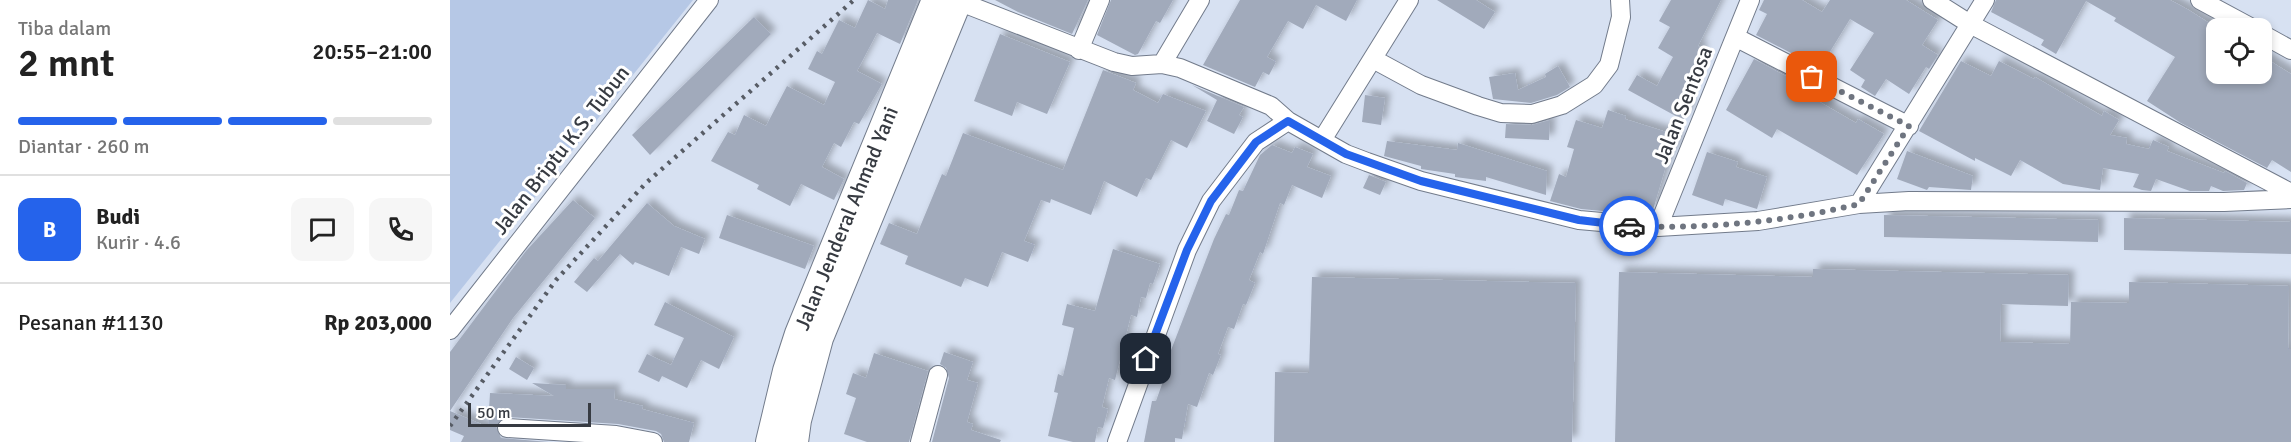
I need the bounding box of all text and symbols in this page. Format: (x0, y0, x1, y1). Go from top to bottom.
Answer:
text: Tiba dalam (18, 16, 111, 41)
map controls (2206, 18, 2272, 84)
button: locate (2206, 18, 2272, 84)
text: 20:55–21:00 (313, 38, 432, 65)
text: 2 mnt (18, 39, 114, 87)
street label: Jalan Sentosa (1648, 43, 1718, 167)
pin (1786, 51, 1837, 102)
street label: Jalan Briptu K.S. Tubun (487, 60, 635, 240)
icon: bag (1795, 60, 1828, 93)
street label: Jalan Jenderal Ahmad Yani (789, 103, 904, 334)
text: Diantar · 260 m (18, 134, 150, 159)
courier (1599, 196, 1659, 256)
button: chat (291, 198, 354, 261)
button: phone (369, 198, 432, 261)
text: Budi (96, 203, 140, 230)
icon: car (1613, 210, 1646, 243)
text: B (43, 216, 56, 243)
text: Kurir · 4.6 (96, 230, 181, 255)
text: Pesanan #1130 (18, 309, 163, 336)
text: Rp 203,000 (324, 309, 432, 336)
pin (1120, 333, 1171, 384)
icon: home (1129, 342, 1162, 375)
scale bar (468, 400, 591, 428)
text: 50 m (477, 403, 511, 423)

